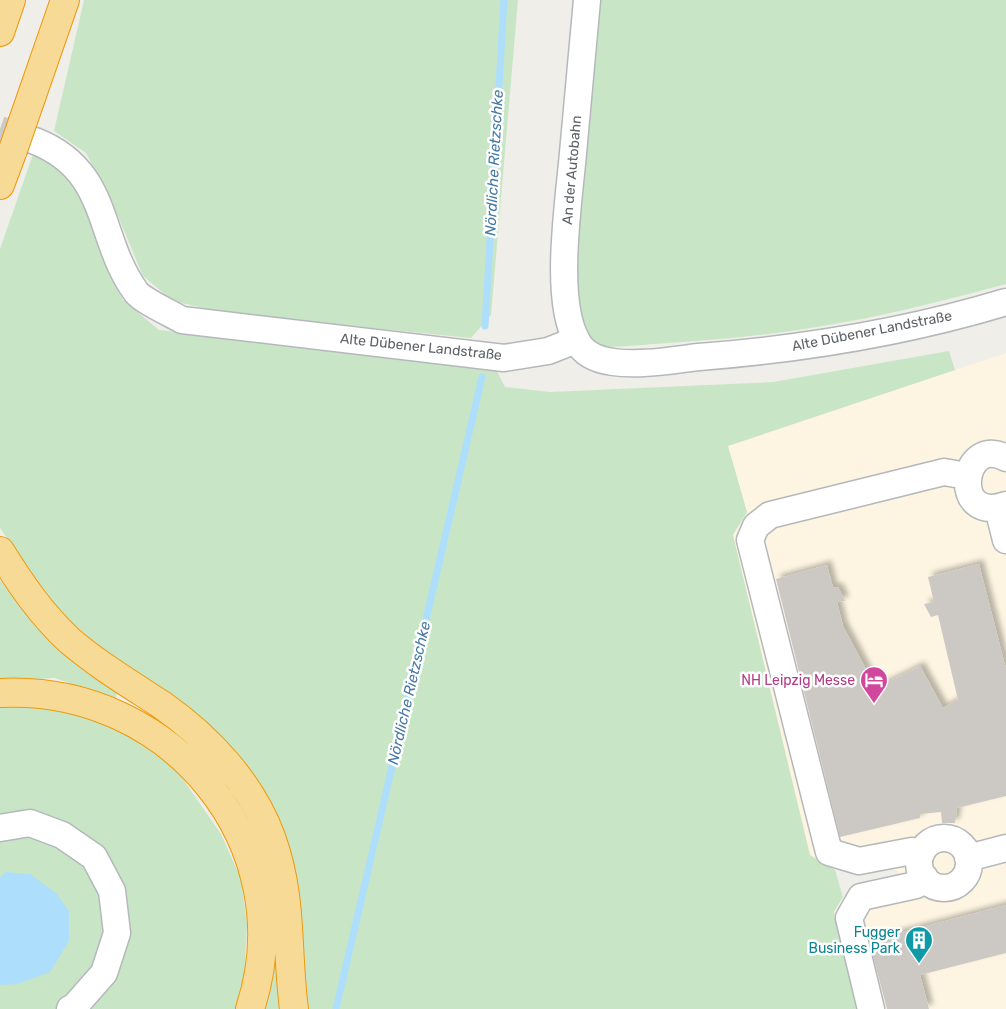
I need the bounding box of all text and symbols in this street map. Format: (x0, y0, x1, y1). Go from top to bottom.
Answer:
water label: Nördliche Rietzschke (481, 89, 507, 237)
street label: An der Autobahn (559, 115, 585, 225)
street label: Alte Dübener Landstraße (791, 307, 954, 355)
street label: Alte Dübener Landstraße (339, 330, 503, 364)
water label: Nördliche Rietzschke (384, 619, 434, 766)
hotel icon: NH Leipzig Messe (859, 665, 889, 704)
place label: NH Leipzig Messe (741, 672, 855, 689)
place label: Fugger Business Park (809, 924, 901, 957)
building icon: Fugger Business Park (904, 925, 934, 964)

